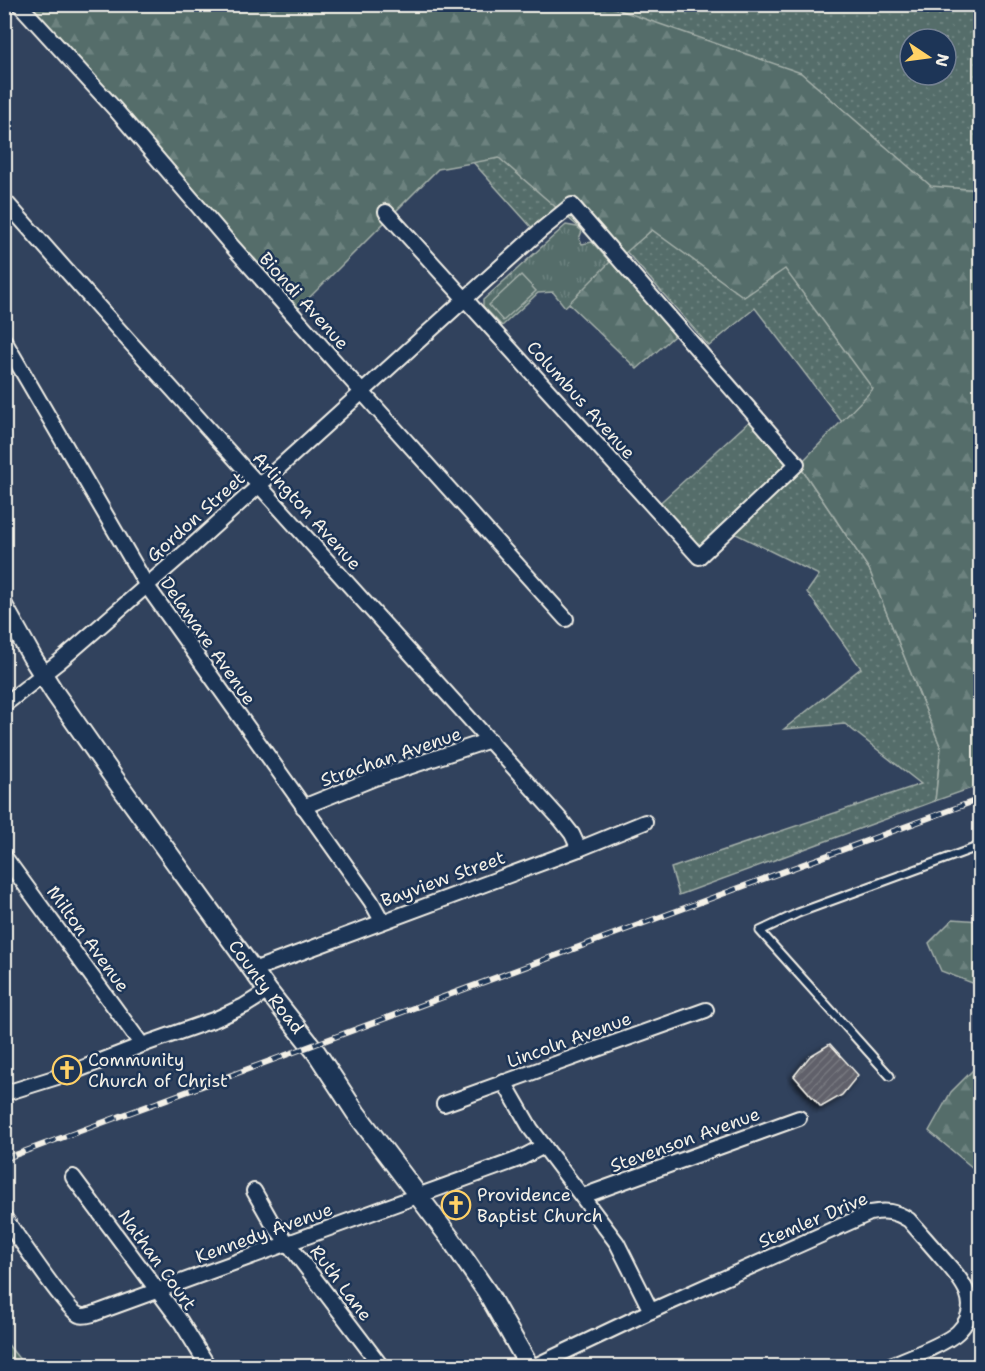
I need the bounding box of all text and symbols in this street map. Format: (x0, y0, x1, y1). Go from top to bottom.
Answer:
north arrow (898, 27, 958, 87)
text: N (930, 52, 954, 69)
street label: Biondi Avenue (254, 247, 354, 355)
street label: Columbus Avenue (521, 336, 641, 464)
street label: Arlington Avenue (247, 447, 367, 575)
street label: Gordon Street (142, 466, 250, 567)
street label: Delaware Avenue (155, 572, 261, 710)
street label: Strachan Avenue (317, 722, 465, 792)
street label: Bayview Street (378, 845, 509, 913)
street label: Milton Avenue (41, 881, 135, 997)
street label: County Road (223, 935, 309, 1039)
street label: Lincoln Avenue (503, 1006, 635, 1074)
place label: Community Church of Christ (88, 1048, 228, 1093)
church icon: Community Church of Christ (51, 1054, 83, 1086)
street label: Stevenson Avenue (607, 1102, 763, 1178)
place label: Providence Baptist Church (477, 1183, 603, 1228)
street label: Stemler Drive (755, 1186, 871, 1254)
church icon: Providence Baptist Church (440, 1189, 472, 1221)
street label: Kennedy Avenue (192, 1197, 336, 1269)
street label: Nathan Court (112, 1205, 202, 1315)
street label: Ruth Lane (305, 1240, 377, 1326)

